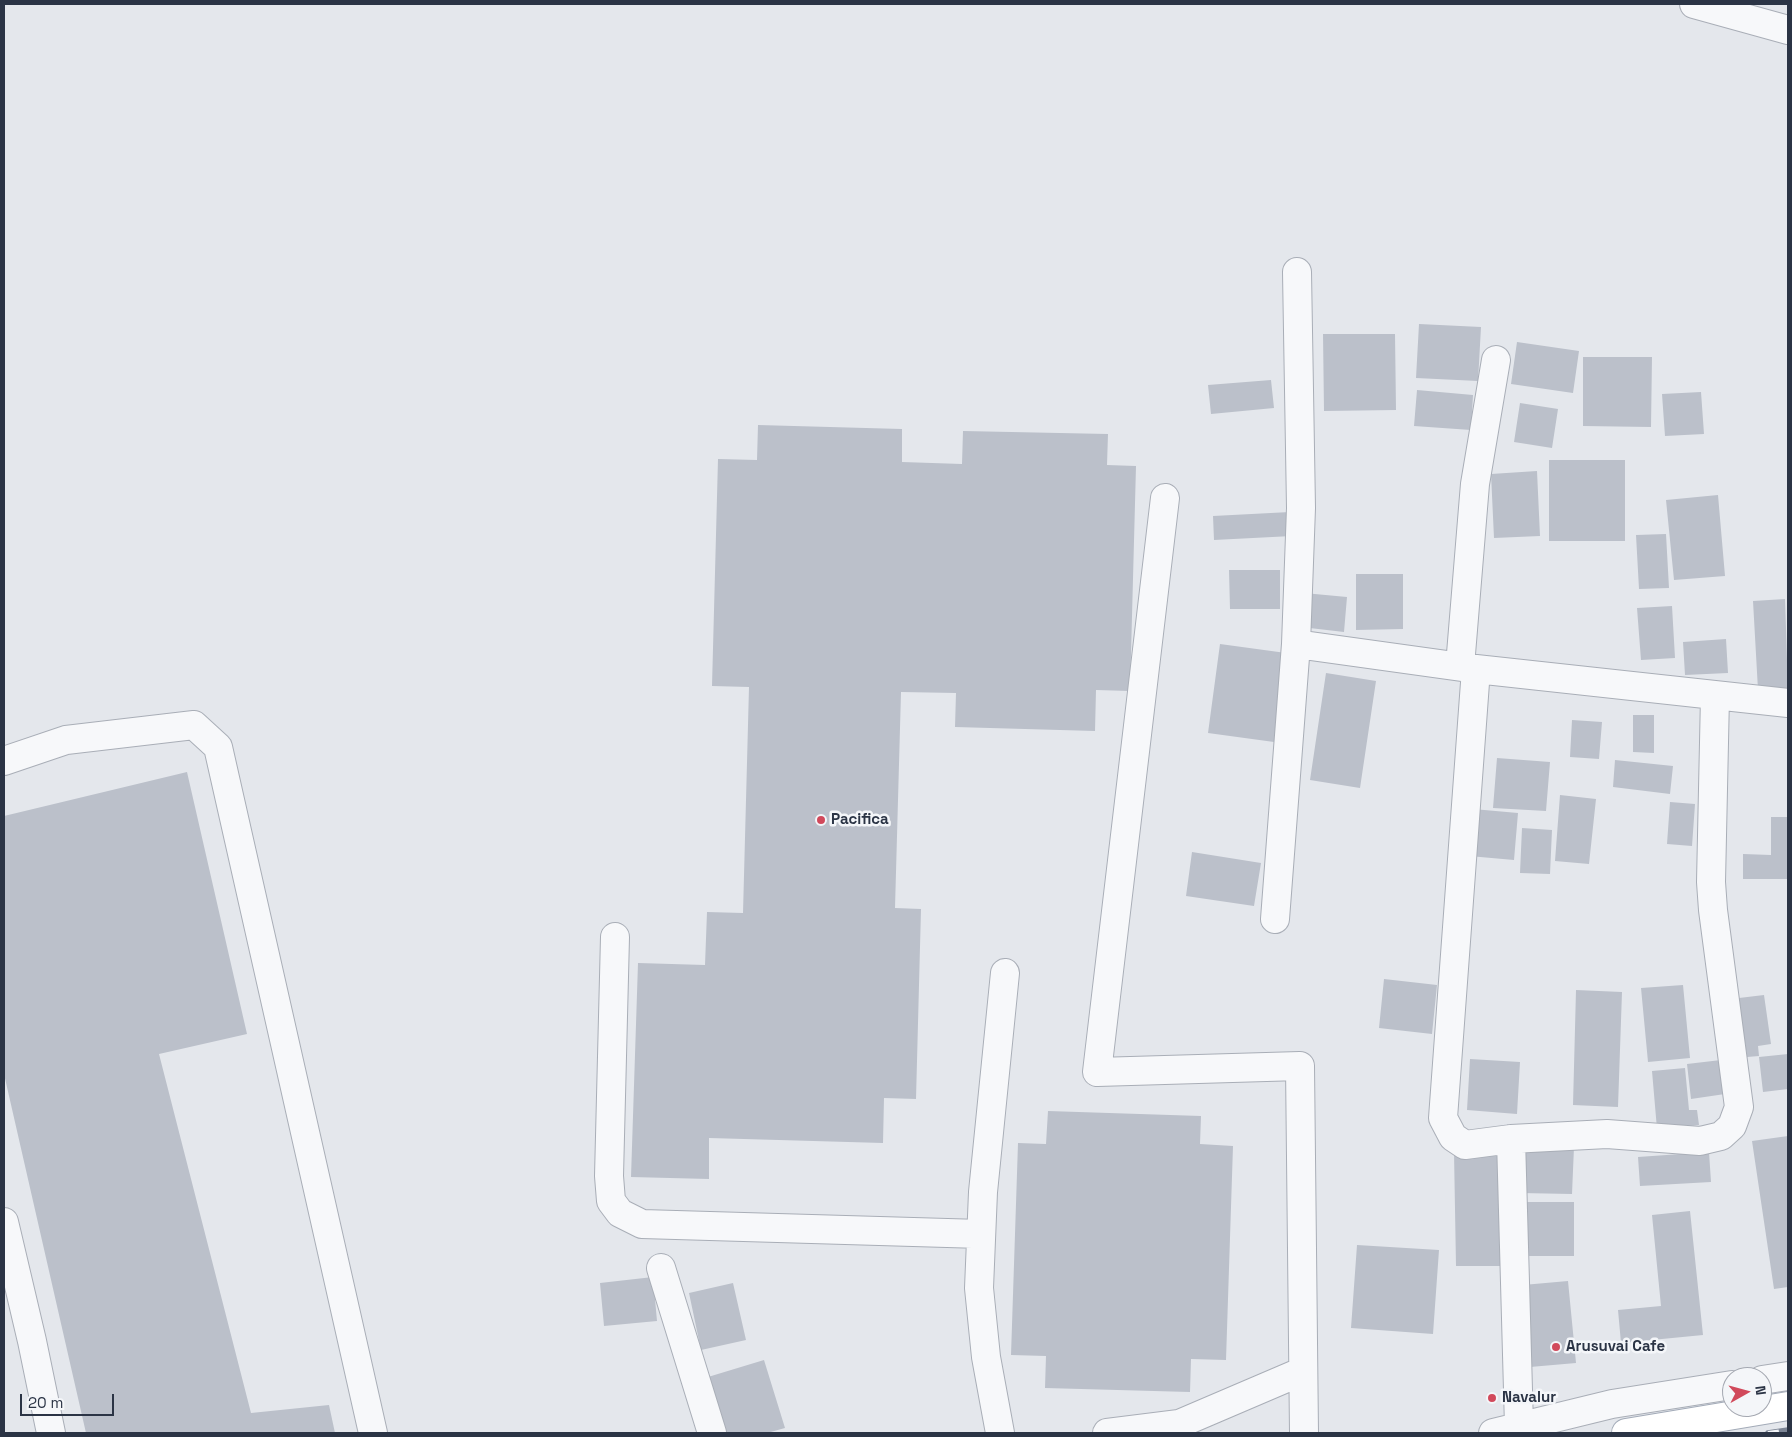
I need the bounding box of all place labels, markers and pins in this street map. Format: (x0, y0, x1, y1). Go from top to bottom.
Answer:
place label: Pacifica (831, 811, 889, 829)
marker: Pacifica (815, 814, 827, 826)
place label: Arusuvai Cafe (1566, 1338, 1665, 1356)
marker: Arusuvai Cafe (1550, 1341, 1562, 1353)
place label: Navalur (1502, 1389, 1556, 1407)
marker: Navalur (1486, 1392, 1498, 1404)

